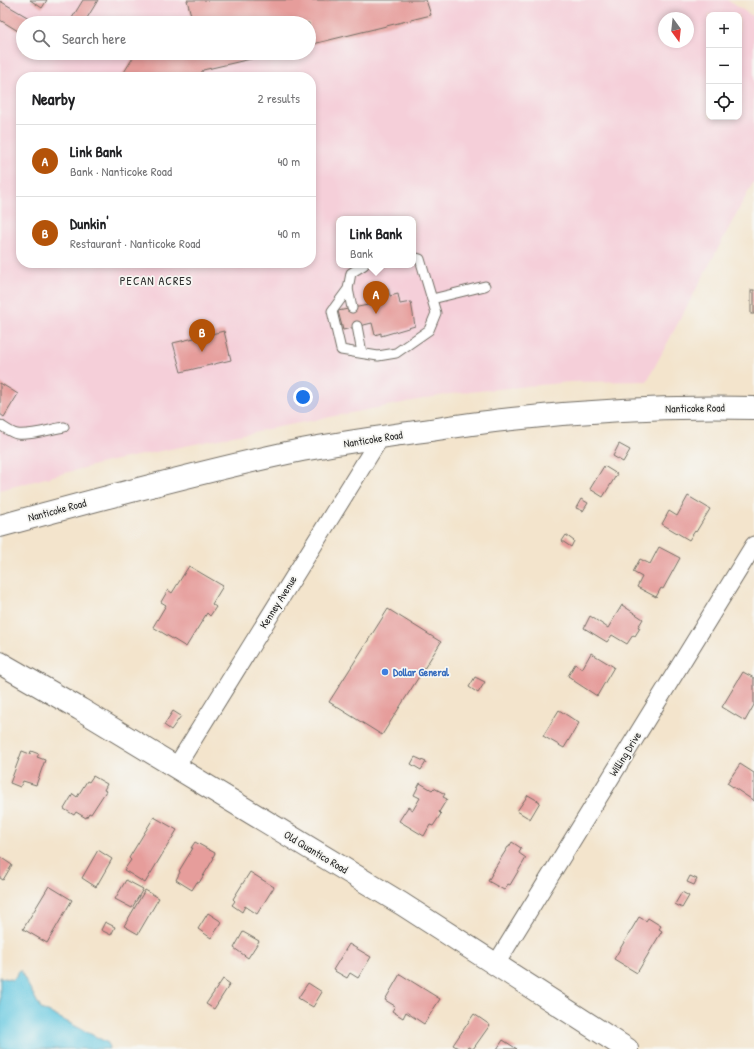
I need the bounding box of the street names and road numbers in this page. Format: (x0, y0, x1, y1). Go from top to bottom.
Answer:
street label: Nanticoke Road (665, 400, 726, 416)
street label: Nanticoke Road (342, 427, 404, 451)
street label: Nanticoke Road (26, 495, 88, 524)
street label: Kenney Avenue (256, 573, 300, 631)
street label: Willing Drive (606, 729, 644, 779)
street label: Old Quantico Road (281, 827, 351, 877)

